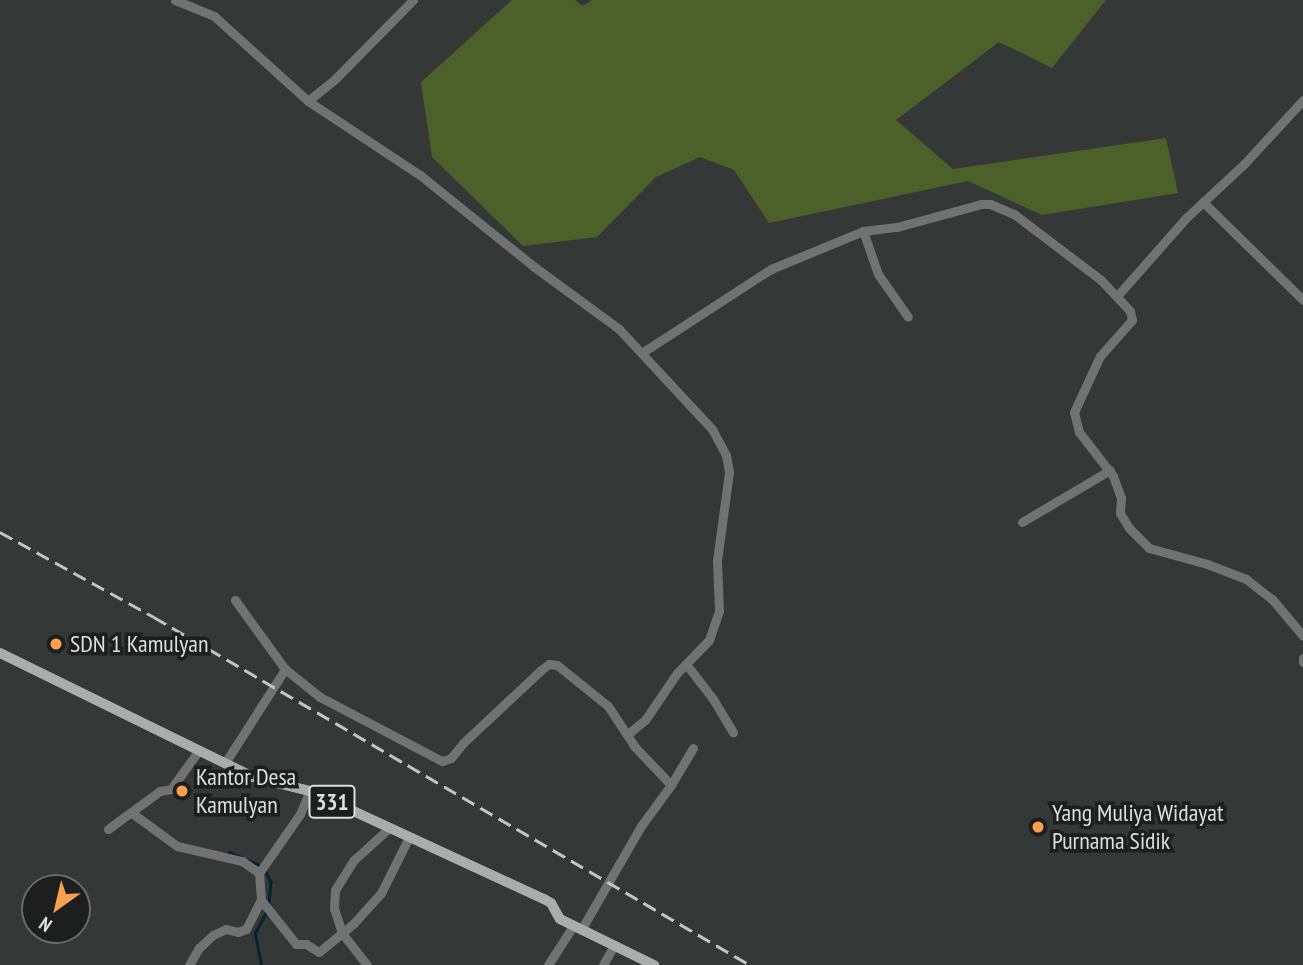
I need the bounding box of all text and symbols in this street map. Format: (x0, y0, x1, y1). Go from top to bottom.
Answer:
place label: SDN 1 Kamulyan (70, 630, 208, 658)
marker: SDN 1 Kamulyan (48, 636, 64, 652)
place label: Kantor Desa Kamulyan (196, 763, 296, 819)
road number: 331 (308, 782, 356, 822)
marker: Kantor Desa Kamulyan (174, 783, 190, 799)
place label: Yang Muliya Widayat Purnama Sidik (1052, 799, 1224, 855)
marker: Yang Muliya Widayat Purnama Sidik (1030, 819, 1046, 835)
north arrow (21, 874, 91, 944)
text: N (34, 912, 56, 938)

